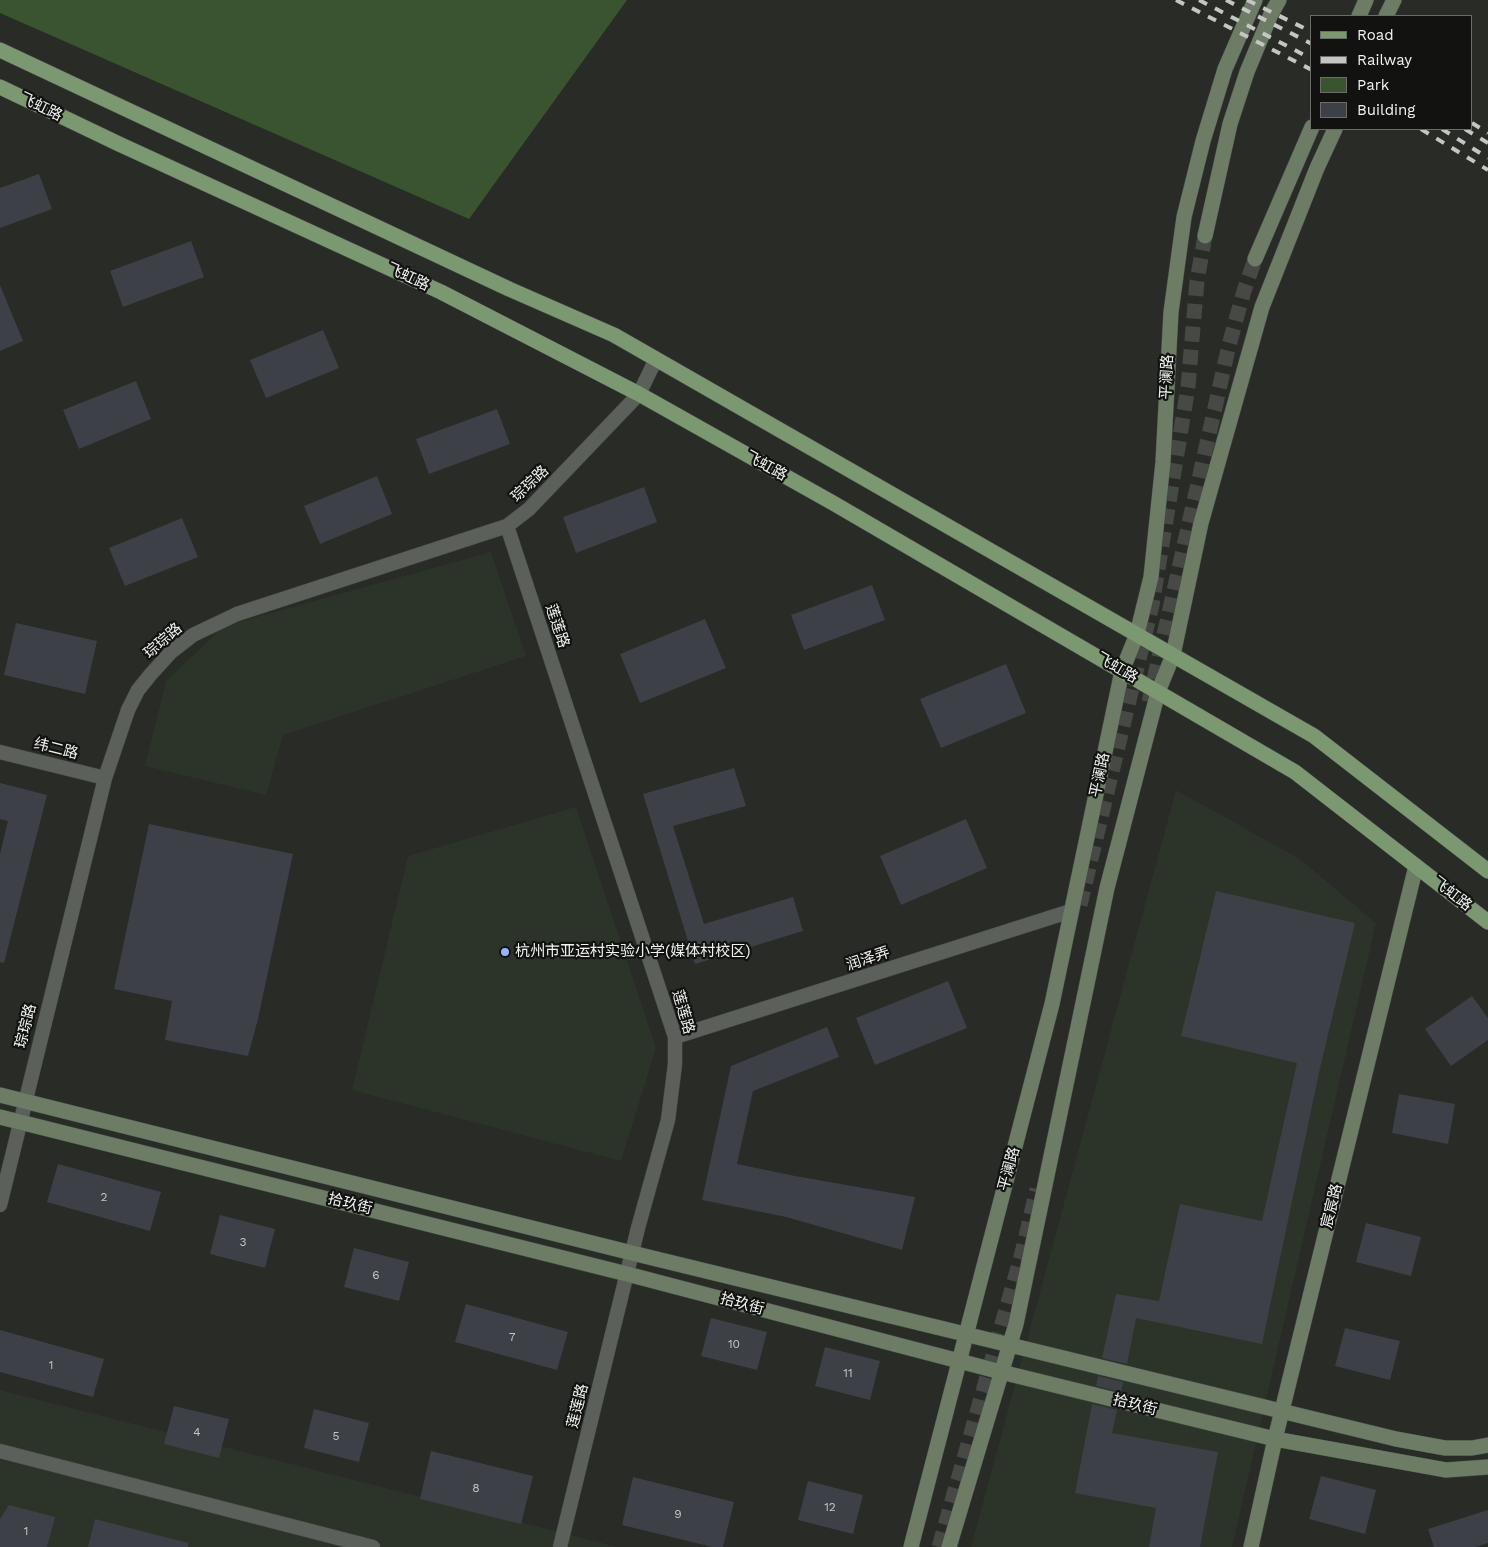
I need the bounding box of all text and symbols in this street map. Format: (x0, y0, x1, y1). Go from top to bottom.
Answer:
legend (1310, 15, 1473, 130)
text: Road (1357, 26, 1394, 44)
text: Railway (1357, 51, 1412, 69)
text: Park (1357, 76, 1389, 94)
street label: 飞虹路 (17, 89, 65, 125)
text: Building (1357, 101, 1415, 119)
street label: 飞虹路 (384, 259, 432, 295)
street label: 平澜路 (1157, 354, 1177, 400)
street label: 飞虹路 (742, 447, 790, 485)
street label: 琮琮路 (508, 462, 552, 506)
street label: 莲莲路 (541, 602, 573, 650)
street label: 琮琮路 (140, 619, 186, 663)
street label: 飞虹路 (1093, 649, 1141, 687)
street label: 纬二路 (32, 735, 80, 763)
street label: 平澜路 (1087, 751, 1113, 799)
street label: 飞虹路 (1429, 873, 1475, 915)
place label: 杭州市亚运村实验小学(媒体村校区) (515, 943, 750, 961)
street label: 润泽弄 (844, 943, 892, 975)
marker: 杭州市亚运村实验小学(媒体村校区) (499, 946, 511, 958)
street label: 莲莲路 (668, 988, 698, 1036)
street label: 琮琮路 (12, 1002, 40, 1050)
street label: 平澜路 (994, 1145, 1024, 1193)
street label: 宸宸路 (1318, 1182, 1346, 1230)
house number: 2 (101, 1190, 107, 1204)
street label: 拾玖街 (326, 1190, 374, 1218)
house number: 3 (240, 1235, 246, 1249)
house number: 6 (372, 1268, 380, 1282)
street label: 拾玖街 (718, 1289, 766, 1319)
house number: 7 (509, 1330, 515, 1344)
house number: 10 (728, 1337, 740, 1351)
house number: 1 (49, 1358, 53, 1372)
house number: 11 (843, 1366, 853, 1380)
street label: 莲莲路 (564, 1382, 592, 1430)
street label: 拾玖街 (1111, 1391, 1159, 1419)
house number: 4 (193, 1425, 201, 1439)
house number: 5 (333, 1429, 339, 1443)
house number: 8 (472, 1481, 480, 1495)
house number: 12 (824, 1500, 836, 1514)
house number: 9 (674, 1507, 682, 1521)
house number: 1 (24, 1524, 28, 1538)

